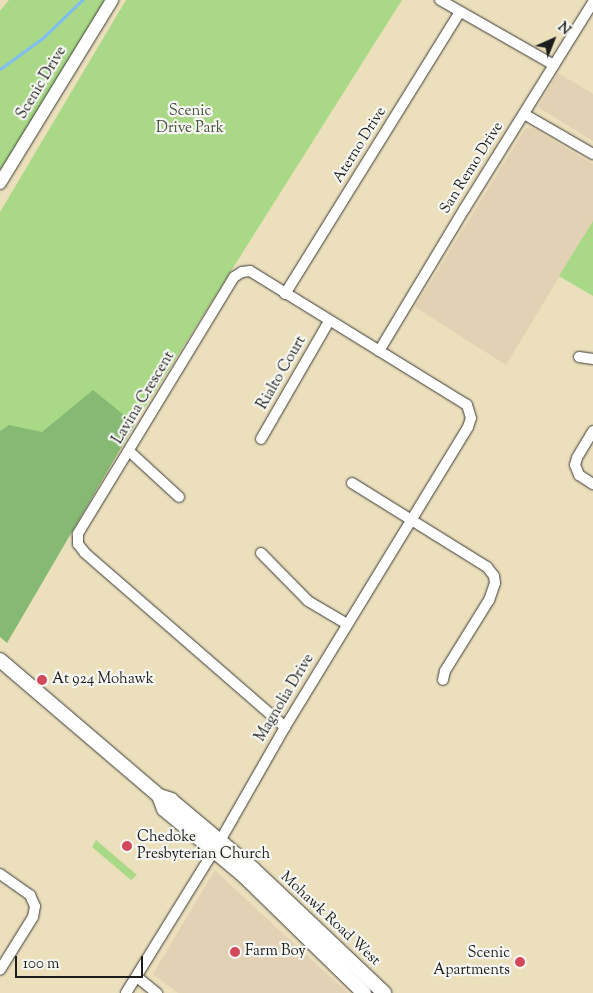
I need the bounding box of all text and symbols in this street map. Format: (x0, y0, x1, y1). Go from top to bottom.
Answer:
north arrow (528, 15, 578, 65)
text: N (552, 18, 574, 40)
street label: Scenic Drive (13, 43, 71, 123)
park label: Scenic Drive Park (156, 102, 224, 137)
street label: Aterno Drive (330, 104, 390, 186)
street label: San Remo Drive (437, 119, 507, 217)
street label: Rialto Court (254, 333, 310, 413)
street label: Lavina Crescent (109, 348, 179, 448)
street label: Magnolia Drive (252, 651, 318, 745)
place label: At 924 Mohawk (52, 671, 154, 689)
marker: At 924 Mohawk (36, 674, 48, 686)
place label: Chedoke Presbyterian Church (137, 828, 270, 863)
marker: Chedoke Presbyterian Church (121, 840, 133, 852)
street label: Mohawk Road West (276, 868, 384, 970)
place label: Farm Boy (245, 943, 306, 961)
place label: Scenic Apartments (433, 944, 510, 979)
scale bar (18, 946, 145, 978)
marker: Farm Boy (229, 946, 241, 958)
text: 100 m (23, 954, 59, 975)
marker: Scenic Apartments (514, 956, 526, 968)

